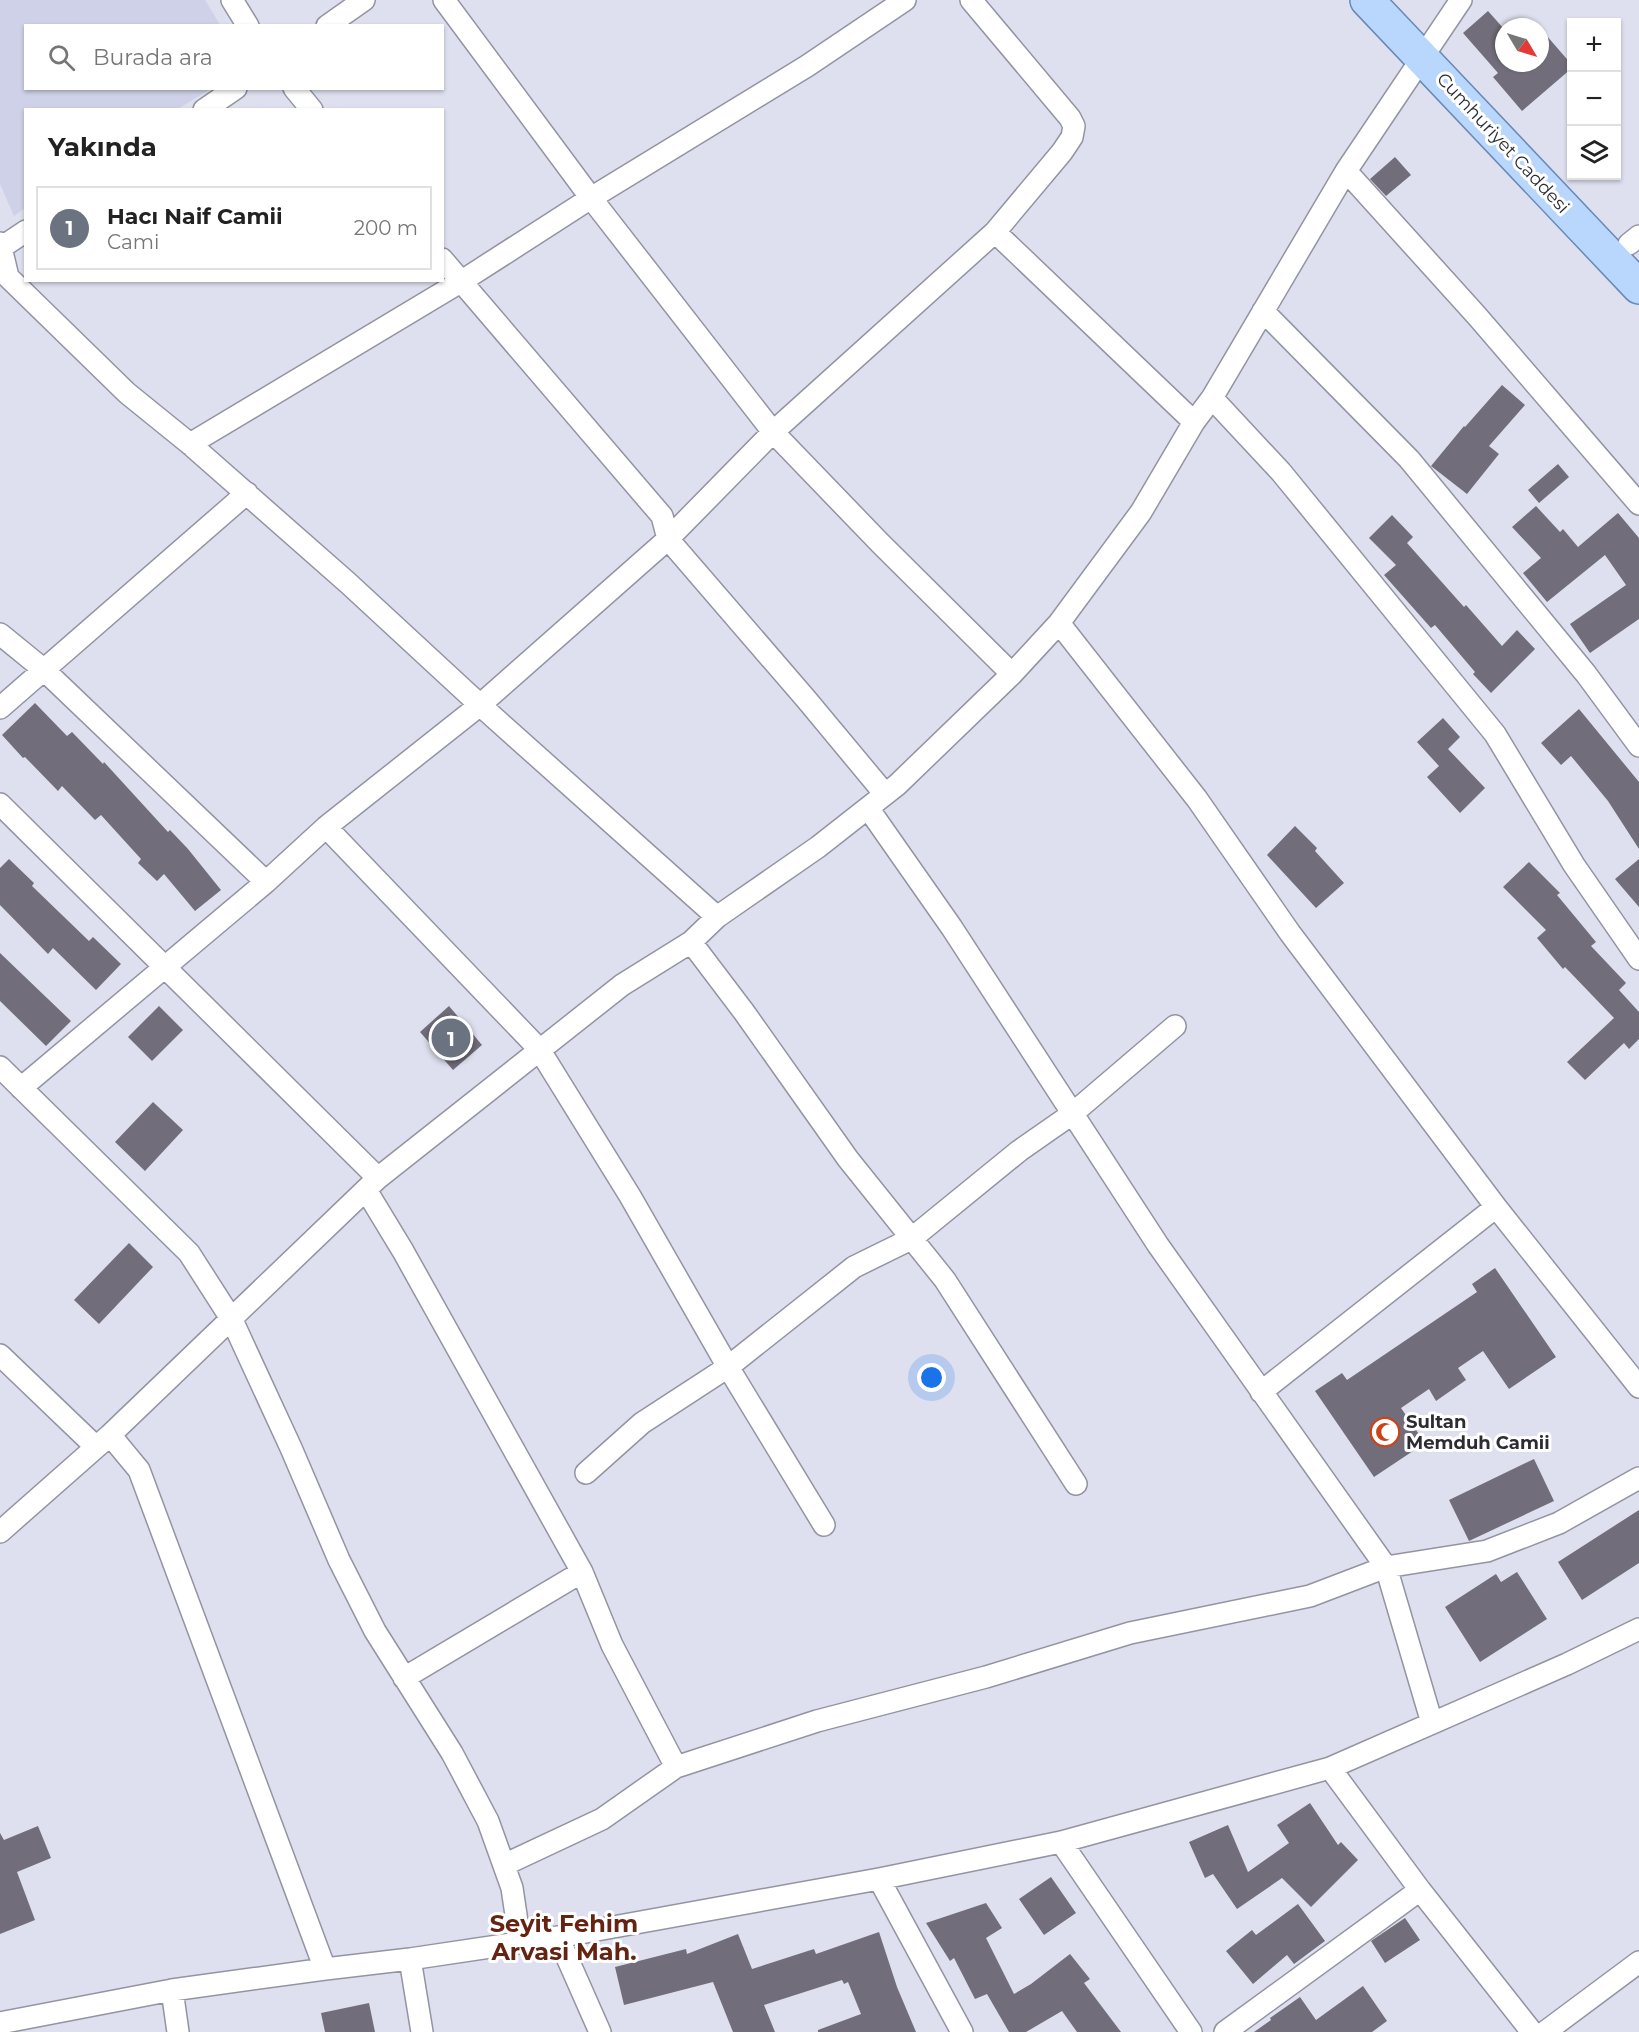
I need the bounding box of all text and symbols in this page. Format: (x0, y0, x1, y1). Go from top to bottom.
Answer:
north arrow (1495, 18, 1549, 72)
map controls (1567, 18, 1621, 180)
button: + (1567, 18, 1621, 72)
search box (24, 24, 444, 90)
icon: search (45, 41, 78, 74)
text: Burada ara (93, 44, 213, 71)
street label: Cumhuriyet Caddesi (1432, 68, 1574, 218)
button: − (1567, 72, 1621, 126)
button: layers (1567, 126, 1621, 180)
text: Yakında (48, 131, 157, 163)
text: Hacı Naif Camii (107, 203, 283, 230)
text: 1 (66, 216, 73, 240)
text: 200 m (354, 216, 418, 240)
text: Cami (107, 230, 159, 254)
pin: 1 (432, 1016, 470, 1060)
your location (917, 1363, 946, 1392)
place label: Sultan Memduh Camii (1406, 1411, 1550, 1454)
mosque icon: Sultan Memduh Camii (1369, 1416, 1401, 1448)
district label: Seyit Fehim Arvasi Mah. (490, 1909, 638, 1966)

